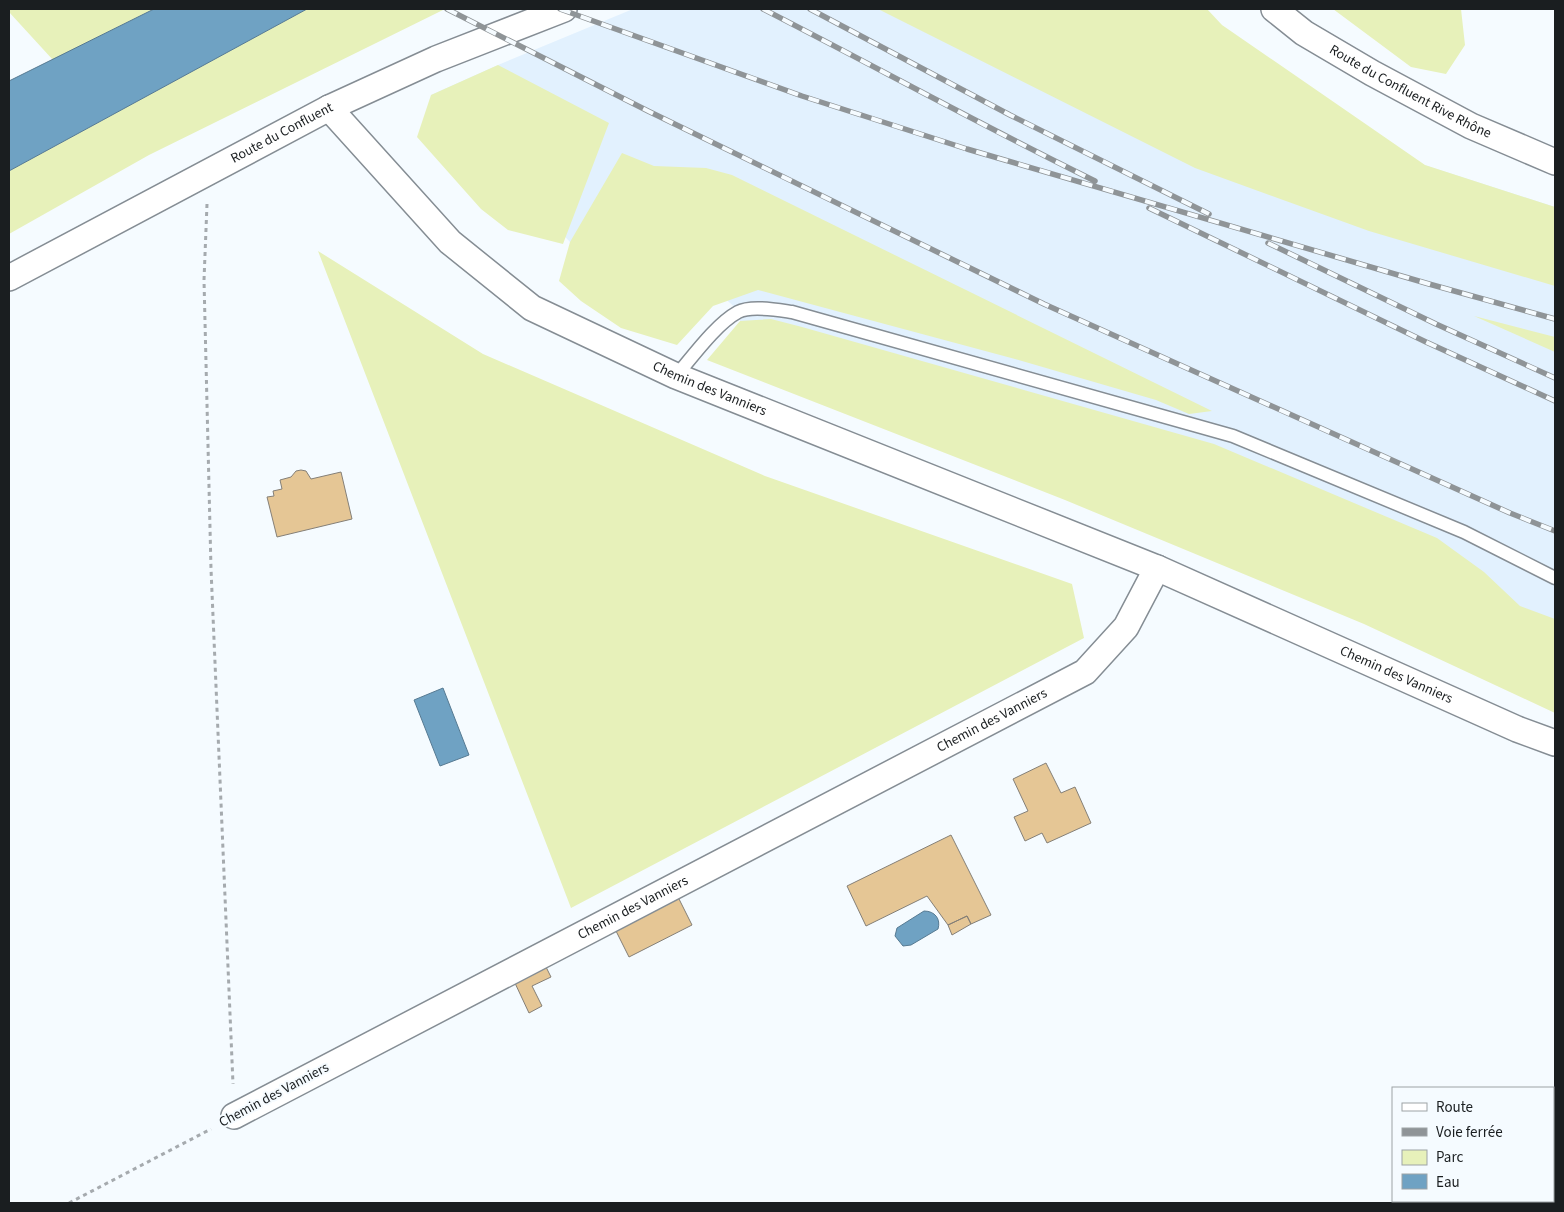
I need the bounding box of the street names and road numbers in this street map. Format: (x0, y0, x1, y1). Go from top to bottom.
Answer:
street label: Route du Confluent Rive Rhône (1325, 40, 1495, 144)
street label: Route du Confluent (227, 97, 336, 168)
street label: Chemin des Vanniers (649, 356, 770, 421)
street label: Chemin des Vanniers (1336, 641, 1456, 709)
street label: Chemin des Vanniers (933, 683, 1051, 758)
street label: Chemin des Vanniers (574, 871, 692, 945)
street label: Chemin des Vanniers (216, 1058, 333, 1132)

